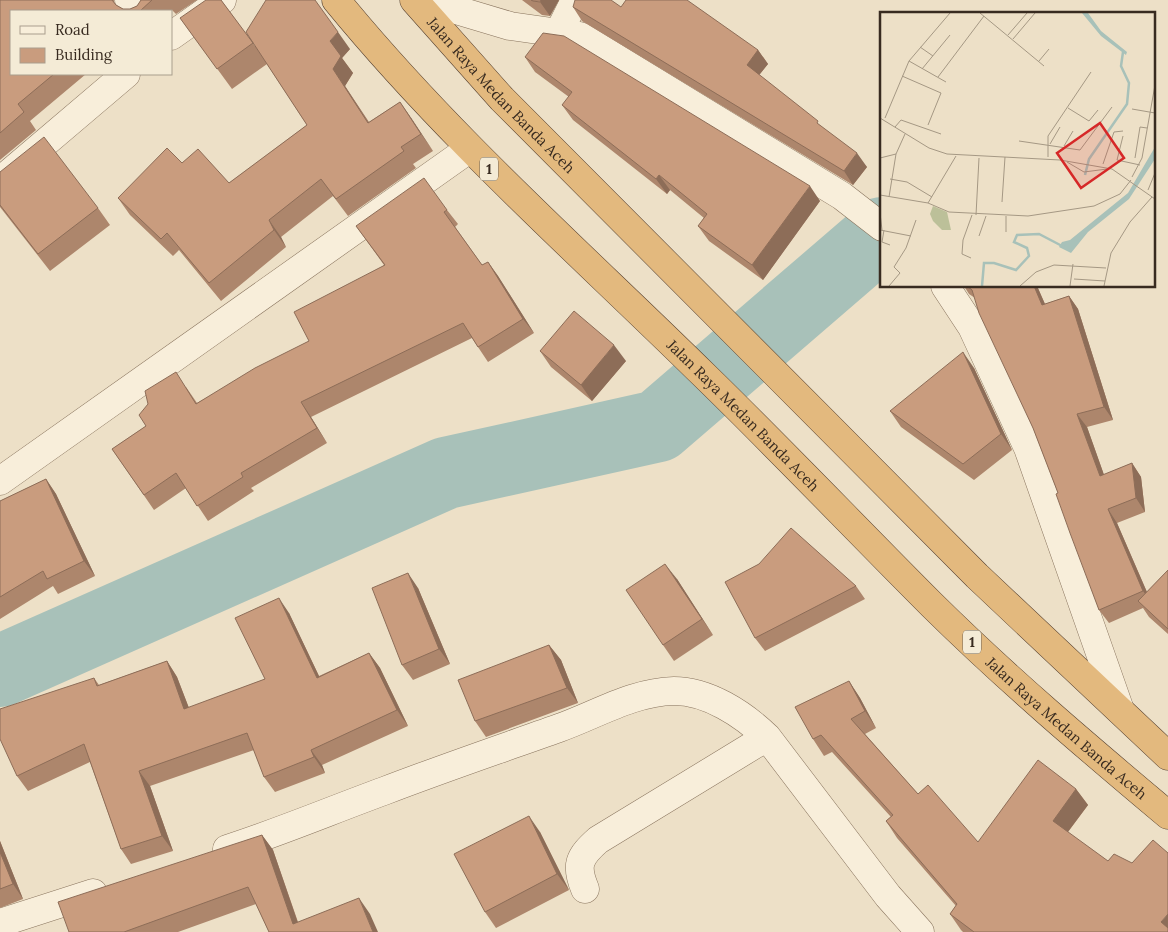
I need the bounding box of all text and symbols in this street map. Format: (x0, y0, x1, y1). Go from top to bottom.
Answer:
legend (10, 10, 172, 75)
street label: Jalan Raya Medan Banda Aceh (423, 12, 580, 177)
inset map (880, 12, 1156, 288)
text: Road (55, 20, 90, 39)
text: Building (55, 45, 113, 64)
road number: 1 (480, 157, 498, 180)
street label: Jalan Raya Medan Banda Aceh (663, 334, 824, 495)
road number: 1 (963, 630, 981, 654)
street label: Jalan Raya Medan Banda Aceh (982, 652, 1151, 803)

